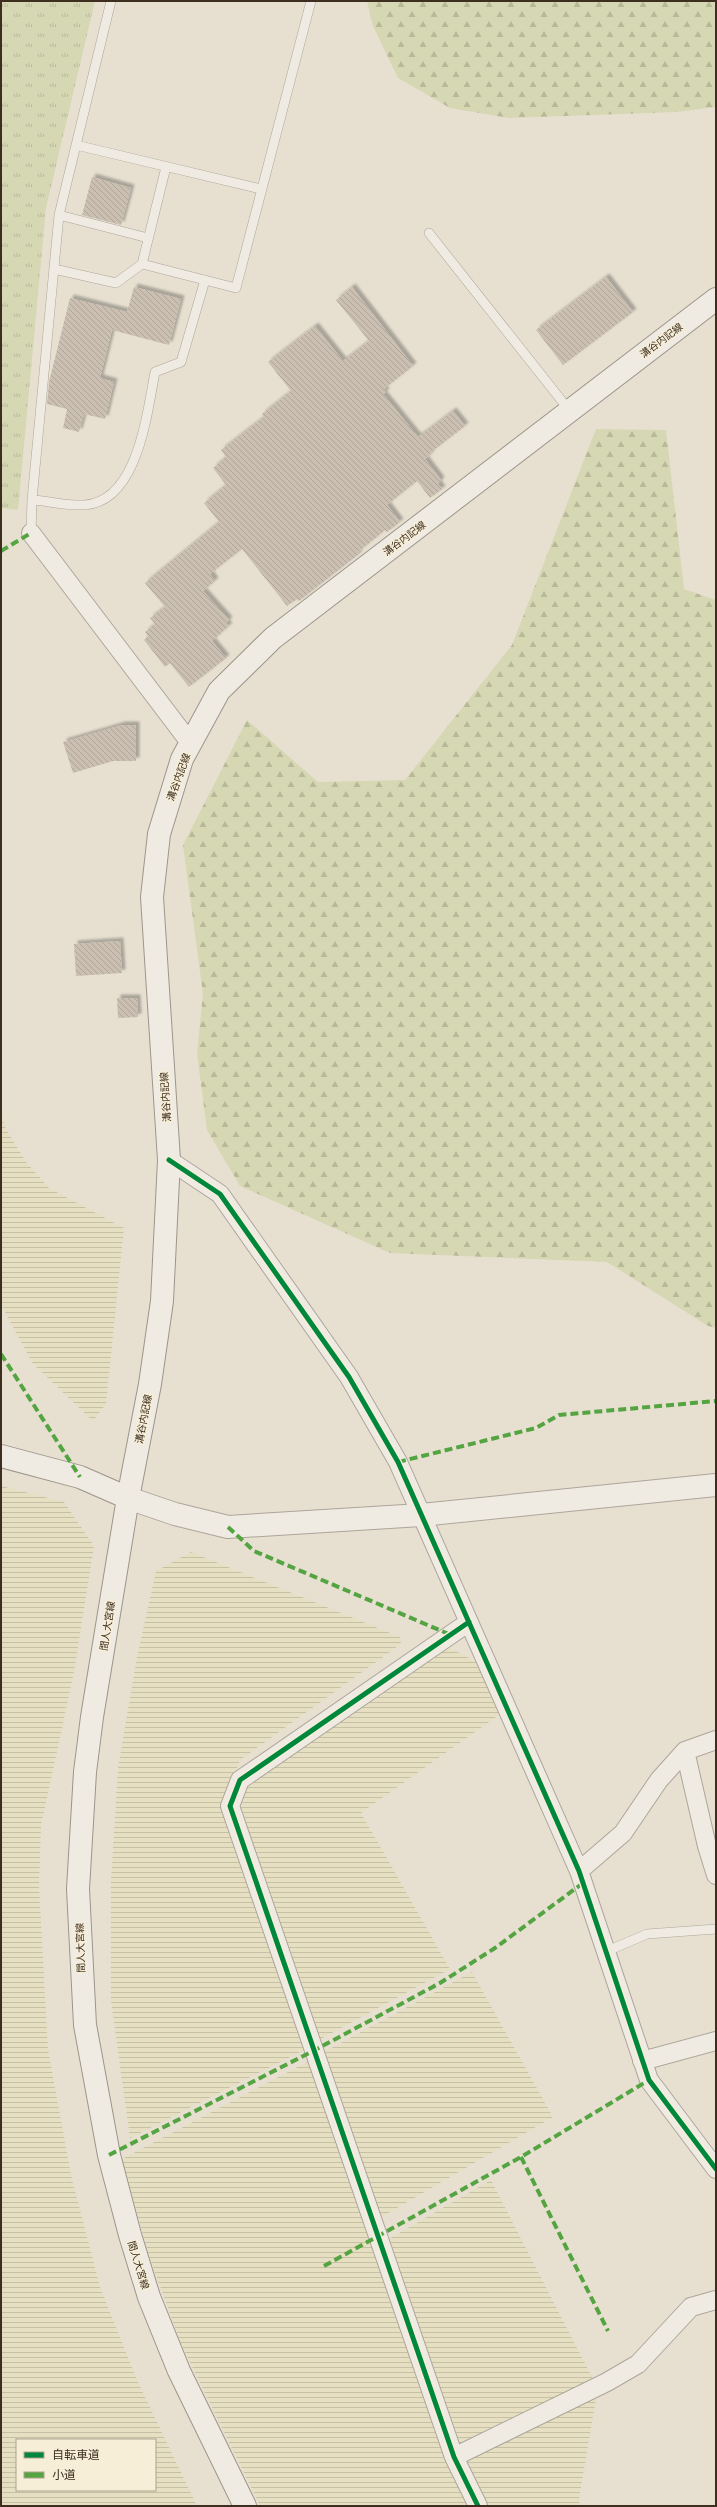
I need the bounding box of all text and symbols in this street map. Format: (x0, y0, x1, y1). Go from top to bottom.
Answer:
street label: 溝谷内記線 (638, 321, 685, 361)
street label: 溝谷内記線 (381, 519, 428, 559)
street label: 溝谷内記線 (165, 752, 193, 803)
street label: 溝谷内記線 (158, 1072, 174, 1122)
street label: 溝谷内記線 (133, 1394, 155, 1445)
street label: 間人大宮線 (98, 1601, 118, 1652)
street label: 間人大宮線 (74, 1923, 88, 1973)
street label: 間人大宮線 (125, 2240, 151, 2291)
legend (16, 2439, 156, 2491)
text: 自転車道 (52, 2448, 100, 2462)
text: 小道 (52, 2468, 76, 2482)

